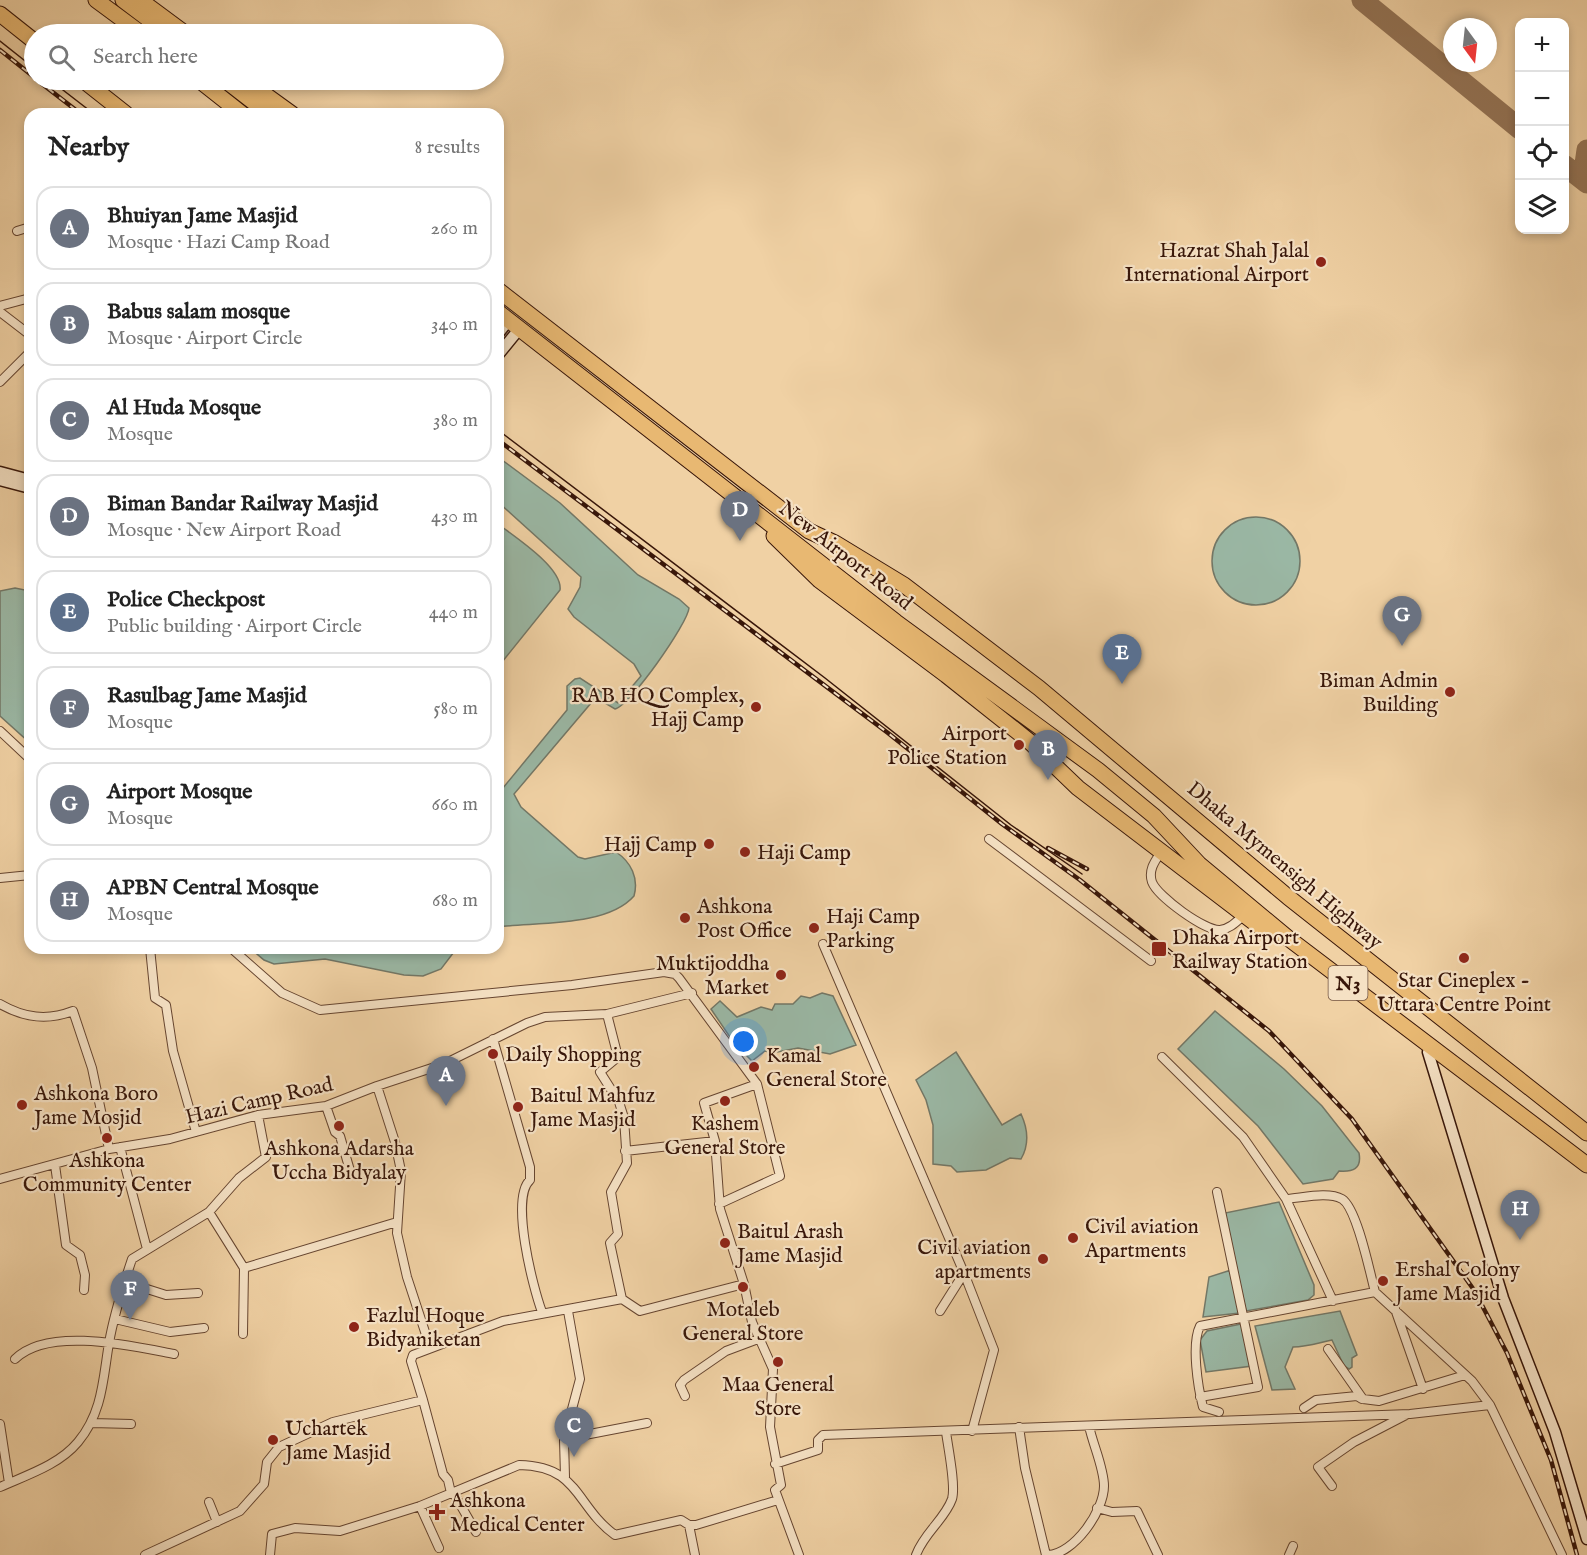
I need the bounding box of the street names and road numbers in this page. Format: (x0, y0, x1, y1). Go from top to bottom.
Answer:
street label: New Airport Road (773, 495, 918, 617)
street label: Dhaka Mymensigh Highway (1181, 776, 1388, 956)
road number: N3 (1328, 966, 1368, 1000)
street label: Hazi Camp Road (183, 1071, 337, 1132)

